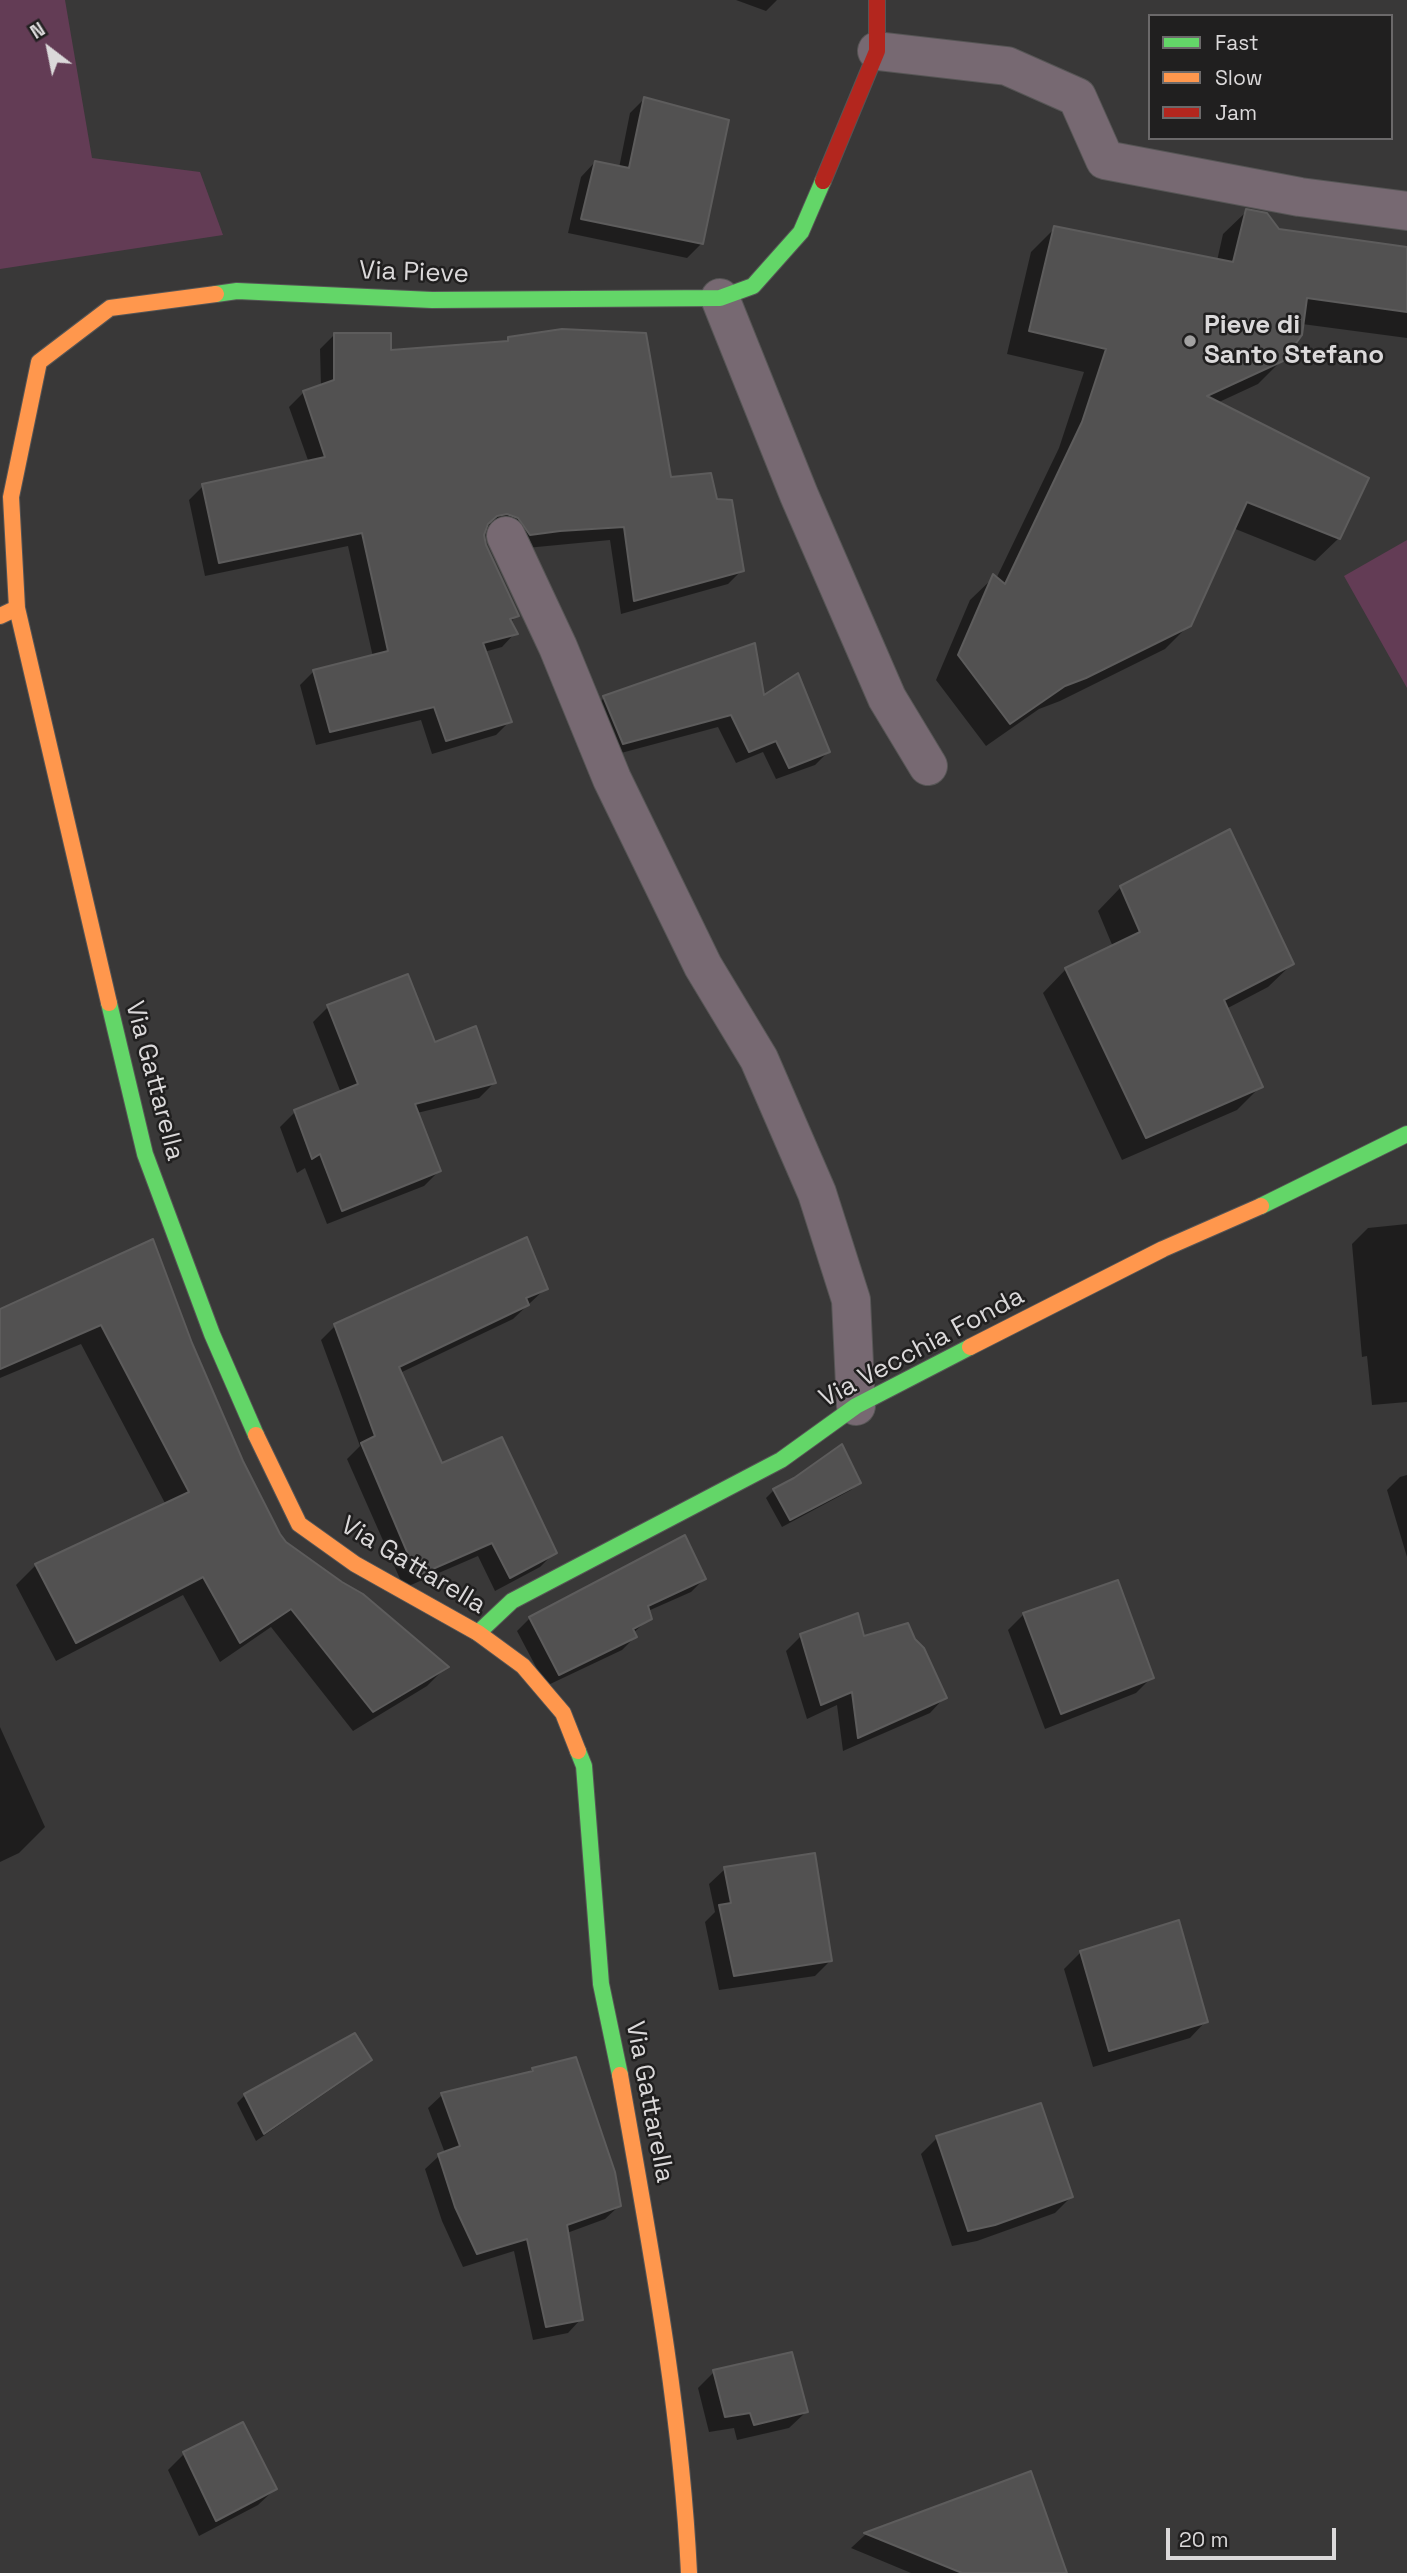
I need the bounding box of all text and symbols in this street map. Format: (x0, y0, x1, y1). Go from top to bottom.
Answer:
north arrow (14, 14, 84, 84)
legend (1148, 14, 1393, 140)
text: N (26, 17, 50, 45)
text: Fast (1215, 29, 1259, 56)
text: Slow (1215, 64, 1263, 91)
text: Jam (1215, 99, 1257, 126)
street label: Via Pieve (359, 255, 469, 291)
place label: Pieve di Santo Stefano (1204, 310, 1384, 372)
marker: Pieve di Santo Stefano (1182, 333, 1198, 349)
street label: Via Gattarella (118, 998, 190, 1164)
street label: Via Vecchia Fonda (814, 1281, 1030, 1415)
street label: Via Gattarella (335, 1510, 491, 1622)
street label: Via Gattarella (618, 2019, 680, 2185)
scale bar (1169, 2514, 1339, 2558)
text: 20 m (1179, 2526, 1229, 2553)

